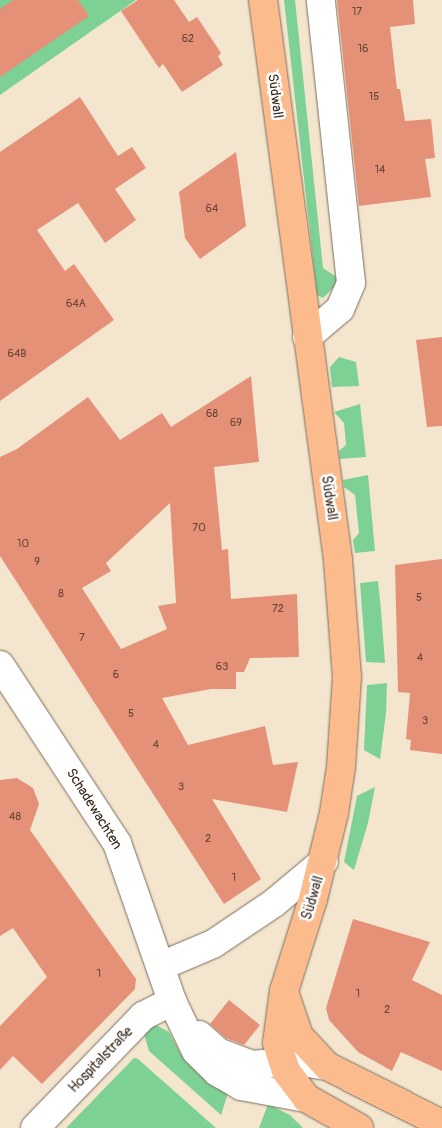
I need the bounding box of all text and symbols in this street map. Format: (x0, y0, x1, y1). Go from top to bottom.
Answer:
house number: 17 (352, 5, 362, 19)
house number: 62 (182, 32, 194, 46)
house number: 16 (358, 42, 368, 56)
street label: Südwall (264, 73, 286, 119)
house number: 15 (369, 90, 379, 104)
house number: 14 (375, 163, 385, 177)
house number: 64 (206, 202, 218, 216)
house number: 64A (66, 297, 86, 311)
house number: 64B (7, 347, 27, 361)
house number: 68 (206, 407, 218, 421)
house number: 69 (230, 416, 242, 430)
street label: Südwall (318, 475, 340, 521)
house number: 70 (192, 521, 206, 535)
house number: 10 (17, 537, 29, 551)
house number: 9 (34, 555, 40, 569)
house number: 8 (58, 587, 64, 601)
house number: 5 (416, 591, 422, 605)
house number: 72 (272, 602, 284, 616)
house number: 7 (79, 631, 85, 645)
house number: 4 (417, 651, 423, 665)
house number: 63 (216, 660, 228, 674)
house number: 6 (113, 668, 119, 682)
house number: 5 (128, 707, 134, 721)
house number: 3 (422, 714, 428, 728)
house number: 4 (153, 738, 159, 752)
street label: Schadewachten (62, 766, 126, 852)
house number: 3 (178, 780, 184, 794)
house number: 48 (9, 810, 21, 824)
house number: 2 (205, 832, 211, 846)
house number: 1 (232, 871, 236, 885)
street label: Südwall (298, 874, 328, 922)
house number: 1 (97, 967, 101, 981)
house number: 1 (356, 987, 360, 1001)
house number: 2 (384, 1003, 390, 1017)
street label: Hospitalstraße (65, 1024, 137, 1096)

